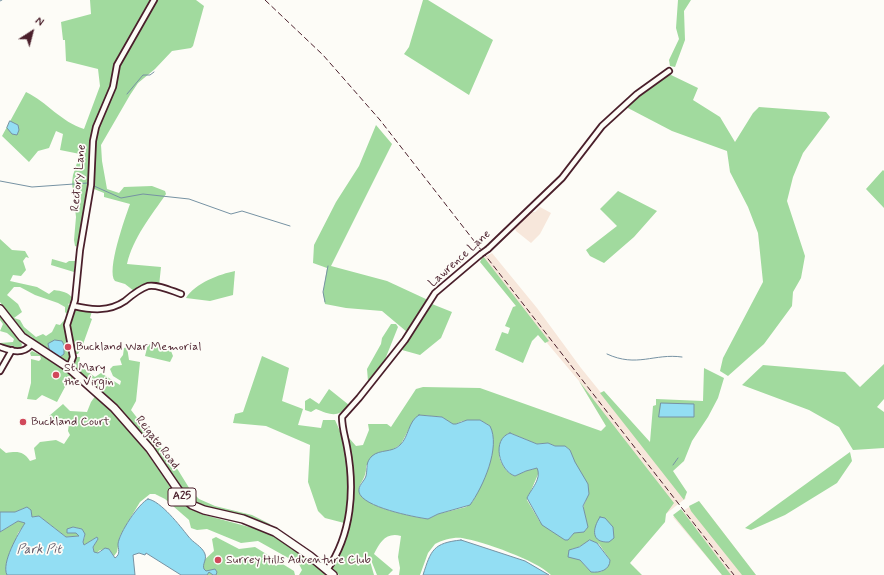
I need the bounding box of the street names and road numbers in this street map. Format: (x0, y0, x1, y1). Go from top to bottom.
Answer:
street label: Rectory Lane (68, 144, 90, 212)
street label: Lawrence Lane (426, 227, 494, 291)
street label: Reigate Road (132, 414, 182, 472)
road number: A25 (168, 488, 196, 506)

